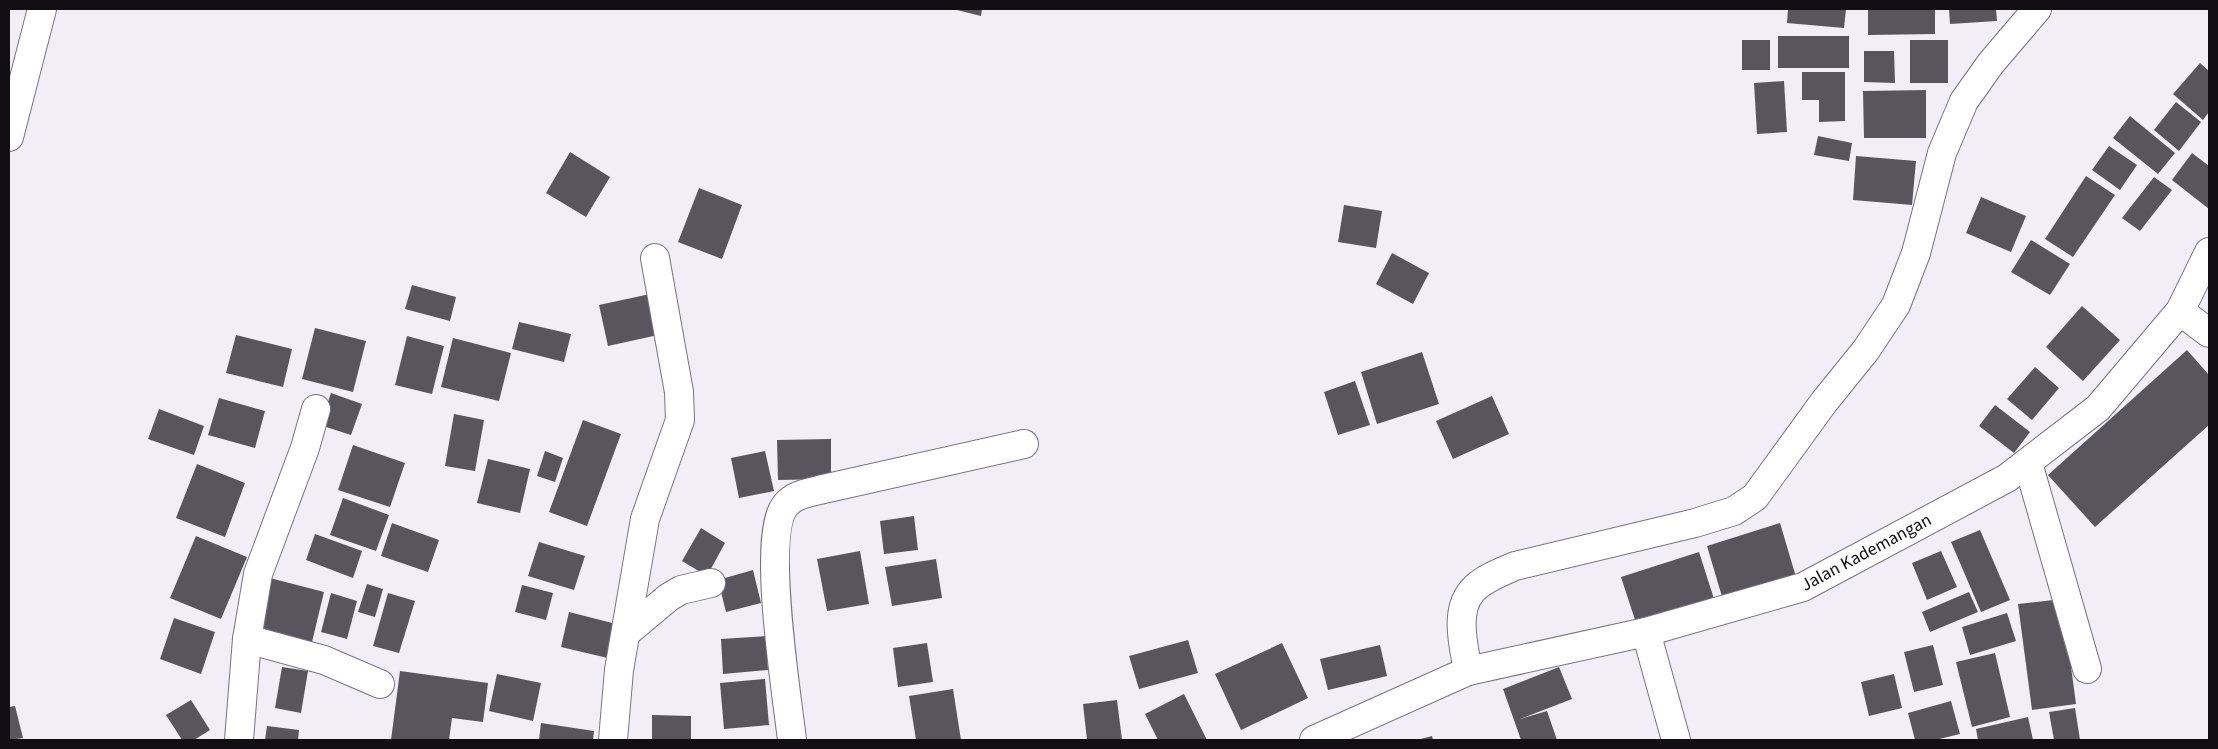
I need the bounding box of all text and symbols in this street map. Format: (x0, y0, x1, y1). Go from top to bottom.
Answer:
street label: Jalan Kademangan (1796, 507, 1936, 597)

